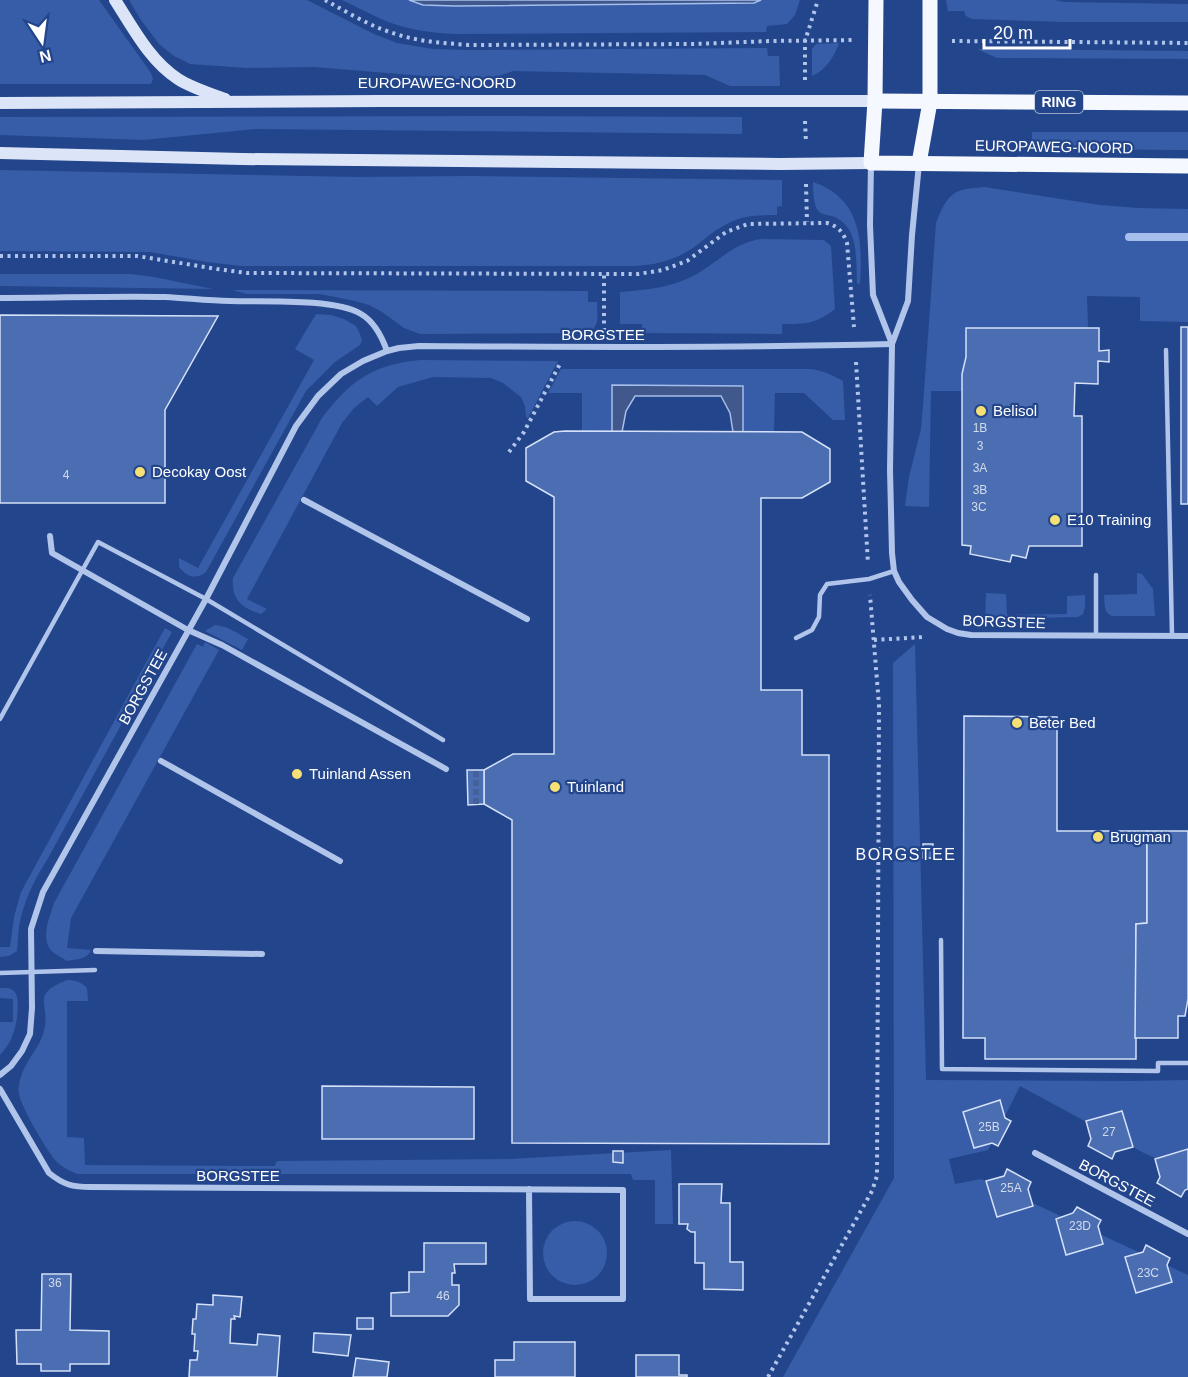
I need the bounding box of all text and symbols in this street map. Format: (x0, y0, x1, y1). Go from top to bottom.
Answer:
north arrow (12, 12, 72, 72)
scale bar (984, 12, 1070, 50)
text: 20 m (993, 23, 1033, 43)
text: N (38, 47, 53, 66)
street label: EUROPAWEG-NOORD (358, 74, 516, 91)
road number: RING (1035, 91, 1083, 113)
street label: EUROPAWEG-NOORD (975, 137, 1133, 156)
street label: BORGSTEE (561, 326, 645, 343)
place label: Belisol (993, 402, 1037, 419)
marker: Belisol (974, 404, 988, 418)
house number: 1B (973, 421, 987, 435)
house number: 3 (977, 439, 984, 453)
house number: 3A (973, 461, 987, 475)
place label: Decokay Oost (152, 463, 247, 480)
marker: Decokay Oost (133, 465, 147, 479)
house number: 4 (63, 468, 70, 482)
house number: 3B (973, 483, 987, 497)
house number: 3C (971, 500, 987, 514)
place label: E10 Training (1067, 511, 1151, 528)
marker: E10 Training (1048, 513, 1062, 527)
street label: BORGSTEE (962, 612, 1046, 631)
street label: BORGSTEE (115, 646, 170, 727)
place label: Beter Bed (1029, 714, 1096, 731)
marker: Beter Bed (1010, 716, 1024, 730)
place label: Tuinland Assen (309, 765, 411, 782)
marker: Tuinland Assen (290, 767, 304, 781)
place label: Tuinland (567, 778, 624, 795)
marker: Tuinland (548, 780, 562, 794)
place label: Brugman (1110, 828, 1171, 845)
marker: Brugman (1091, 830, 1105, 844)
district label: BORGSTEE (856, 846, 956, 863)
house number: 25B (978, 1120, 1000, 1134)
house number: 27 (1102, 1125, 1116, 1139)
street label: BORGSTEE (1076, 1155, 1158, 1210)
street label: BORGSTEE (196, 1167, 280, 1184)
house number: 25A (1000, 1181, 1022, 1195)
house number: 23D (1069, 1219, 1091, 1233)
house number: 23C (1137, 1266, 1159, 1280)
house number: 36 (48, 1276, 62, 1290)
house number: 46 (436, 1289, 450, 1303)

